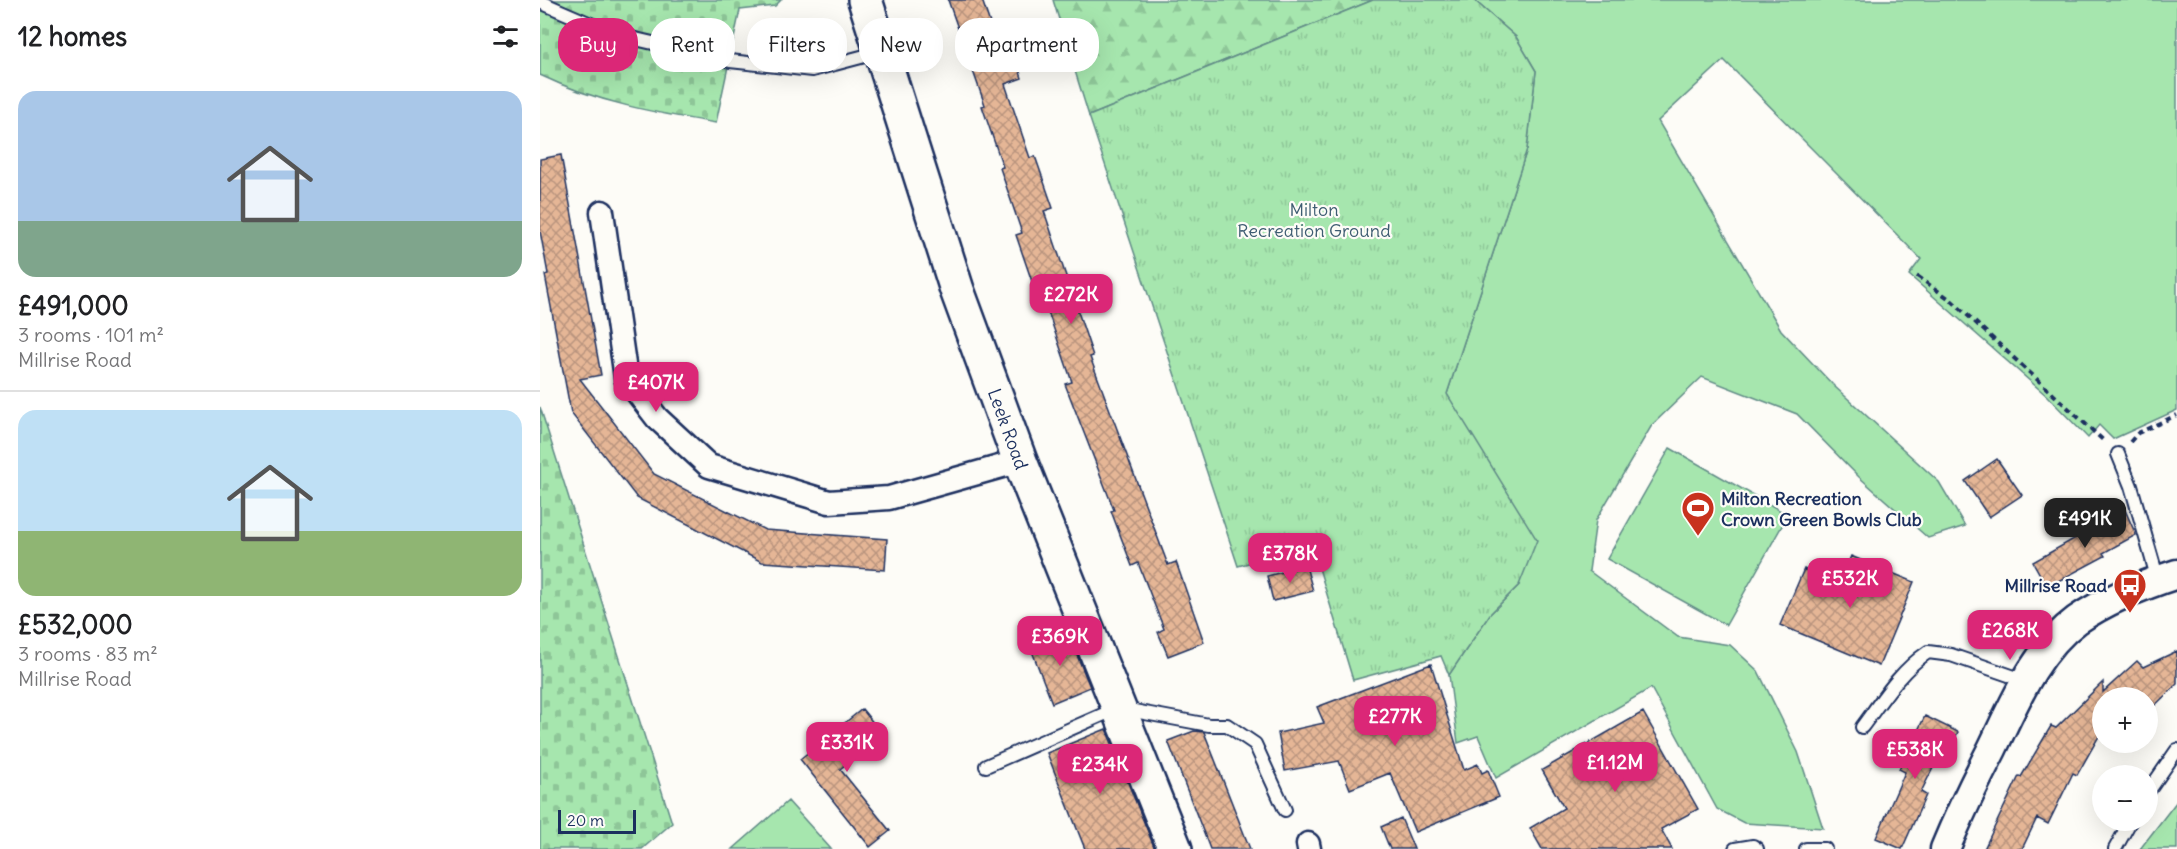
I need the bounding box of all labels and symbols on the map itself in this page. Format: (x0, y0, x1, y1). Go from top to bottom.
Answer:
park label: Milton Recreation Ground (1237, 198, 1391, 242)
pin: £272K (1029, 274, 1113, 325)
pin: £407K (614, 362, 698, 413)
street label: Leek Road (983, 385, 1033, 473)
place label: Milton Recreation Crown Green Bowls Club (1721, 487, 1922, 531)
sports icon: Milton Recreation Crown Green Bowls Club (1680, 490, 1716, 537)
pin: £491K (2043, 498, 2127, 549)
pin: £378K (1248, 533, 1332, 584)
pin: £532K (1808, 558, 1892, 609)
bus stop icon: Millrise Road (2112, 567, 2148, 614)
place label: Millrise Road (2005, 574, 2107, 597)
pin: £268K (1968, 610, 2052, 661)
pin: £369K (1018, 616, 1102, 667)
pin: £277K (1353, 696, 1437, 747)
pin: £331K (805, 722, 889, 773)
pin: £538K (1873, 729, 1957, 780)
pin: £1.12M (1566, 742, 1664, 793)
pin: £234K (1058, 744, 1142, 795)
scale bar (558, 807, 636, 834)

